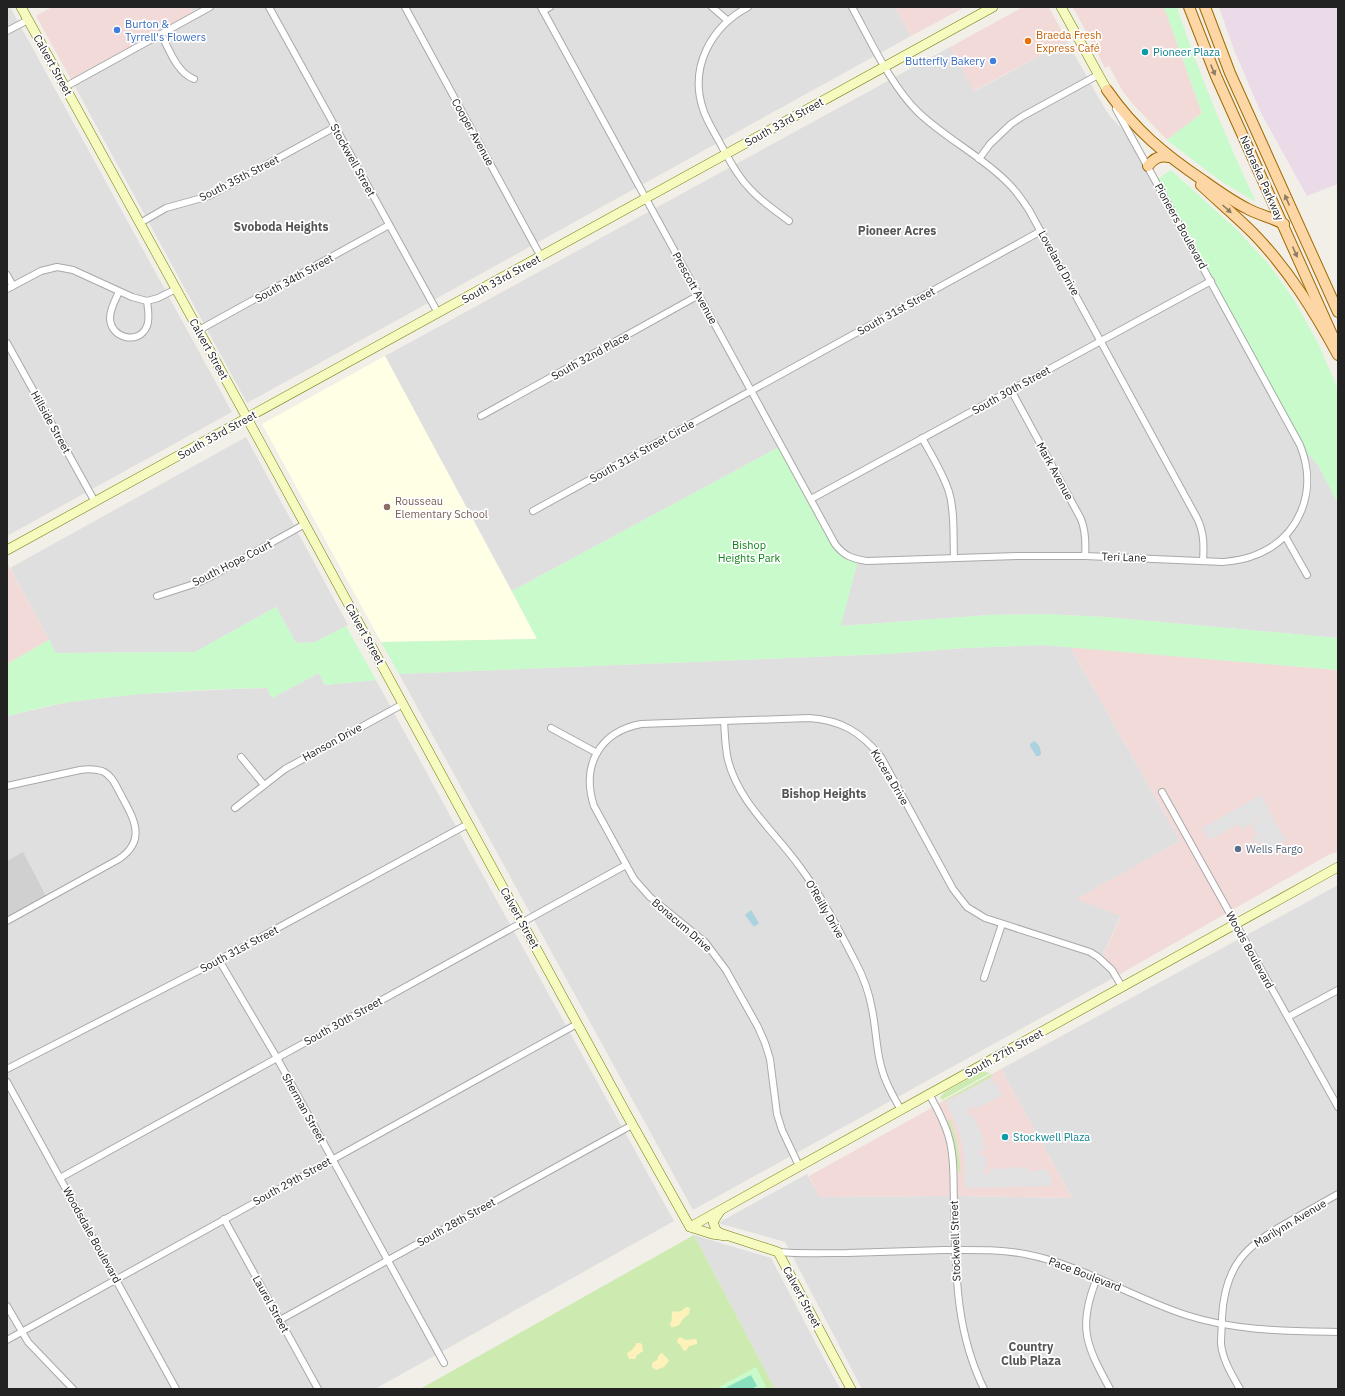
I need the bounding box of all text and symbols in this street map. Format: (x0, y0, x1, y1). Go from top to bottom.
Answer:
place label: Burton & Tyrrell's Flowers (125, 17, 206, 44)
marker: Burton & Tyrrell's Flowers (112, 25, 122, 35)
place label: Braeda Fresh Express Café (1036, 28, 1102, 55)
street label: Calvert Street (30, 32, 76, 98)
marker: Braeda Fresh Express Café (1023, 36, 1033, 46)
place label: Pioneer Plaza (1153, 45, 1220, 59)
marker: Pioneer Plaza (1140, 47, 1150, 57)
place label: Butterfly Bakery (905, 54, 985, 68)
marker: Butterfly Bakery (988, 56, 998, 66)
one-way arrow (1210, 64, 1216, 75)
street label: South 33rd Street (742, 95, 826, 149)
street label: Cooper Avenue (449, 96, 497, 168)
street label: Stockwell Street (327, 121, 379, 199)
street label: Nebraska Parkway (1237, 133, 1287, 223)
street label: South 35th Street (197, 152, 281, 204)
street label: Pioneers Boulevard (1152, 181, 1210, 271)
one-way arrow (1284, 194, 1290, 205)
one-way arrow (1222, 204, 1232, 214)
district label: Svoboda Heights (234, 219, 328, 234)
district label: Pioneer Acres (858, 223, 936, 238)
street label: Loveland Drive (1035, 228, 1083, 298)
one-way arrow (1292, 246, 1298, 258)
street label: Prescott Avenue (669, 249, 721, 327)
street label: South 34th Street (252, 251, 336, 305)
street label: South 33rd Street (459, 252, 543, 306)
street label: South 31st Street (855, 284, 937, 338)
street label: Calvert Street (186, 316, 232, 382)
street label: South 32nd Place (549, 329, 631, 383)
street label: South 30th Street (969, 363, 1053, 417)
street label: Hillside Street (28, 388, 74, 456)
street label: South 33rd Street (175, 408, 259, 462)
street label: South 31st Street Circle (587, 416, 697, 486)
street label: Mark Avenue (1033, 440, 1077, 502)
place label: Rousseau Elementary School (395, 494, 488, 521)
marker: Rousseau Elementary School (382, 502, 392, 512)
street label: South Hope Court (190, 537, 274, 589)
park label: Bishop Heights Park (718, 538, 781, 565)
street label: Teri Lane (1101, 549, 1147, 565)
street label: Calvert Street (342, 601, 388, 667)
street label: Hanson Drive (300, 720, 364, 764)
street label: Kucera Drive (868, 747, 912, 807)
district label: Bishop Heights (782, 786, 866, 801)
place label: Wells Fargo (1246, 842, 1303, 856)
marker: Wells Fargo (1233, 844, 1243, 854)
street label: O'Reilly Drive (803, 877, 847, 941)
street label: Calvert Street (497, 885, 543, 951)
street label: Bonacum Drive (649, 895, 715, 955)
street label: Woods Boulevard (1223, 909, 1277, 991)
street label: South 31st Street (197, 922, 281, 976)
street label: South 30th Street (301, 994, 385, 1048)
street label: South 27th Street (962, 1026, 1046, 1080)
street label: Sherman Street (279, 1071, 329, 1145)
place label: Stockwell Plaza (1013, 1130, 1090, 1144)
marker: Stockwell Plaza (1000, 1132, 1010, 1142)
street label: South 29th Street (250, 1154, 334, 1208)
street label: Woodsdale Boulevard (60, 1185, 124, 1285)
street label: South 28th Street (414, 1195, 498, 1249)
street label: Marilynn Avenue (1251, 1196, 1329, 1250)
street label: Stockwell Street (947, 1200, 963, 1282)
street label: Pace Boulevard (1047, 1254, 1123, 1294)
street label: Calvert Street (780, 1264, 824, 1330)
street label: Laurel Street (250, 1273, 293, 1335)
district label: Country Club Plaza (1001, 1339, 1061, 1368)

